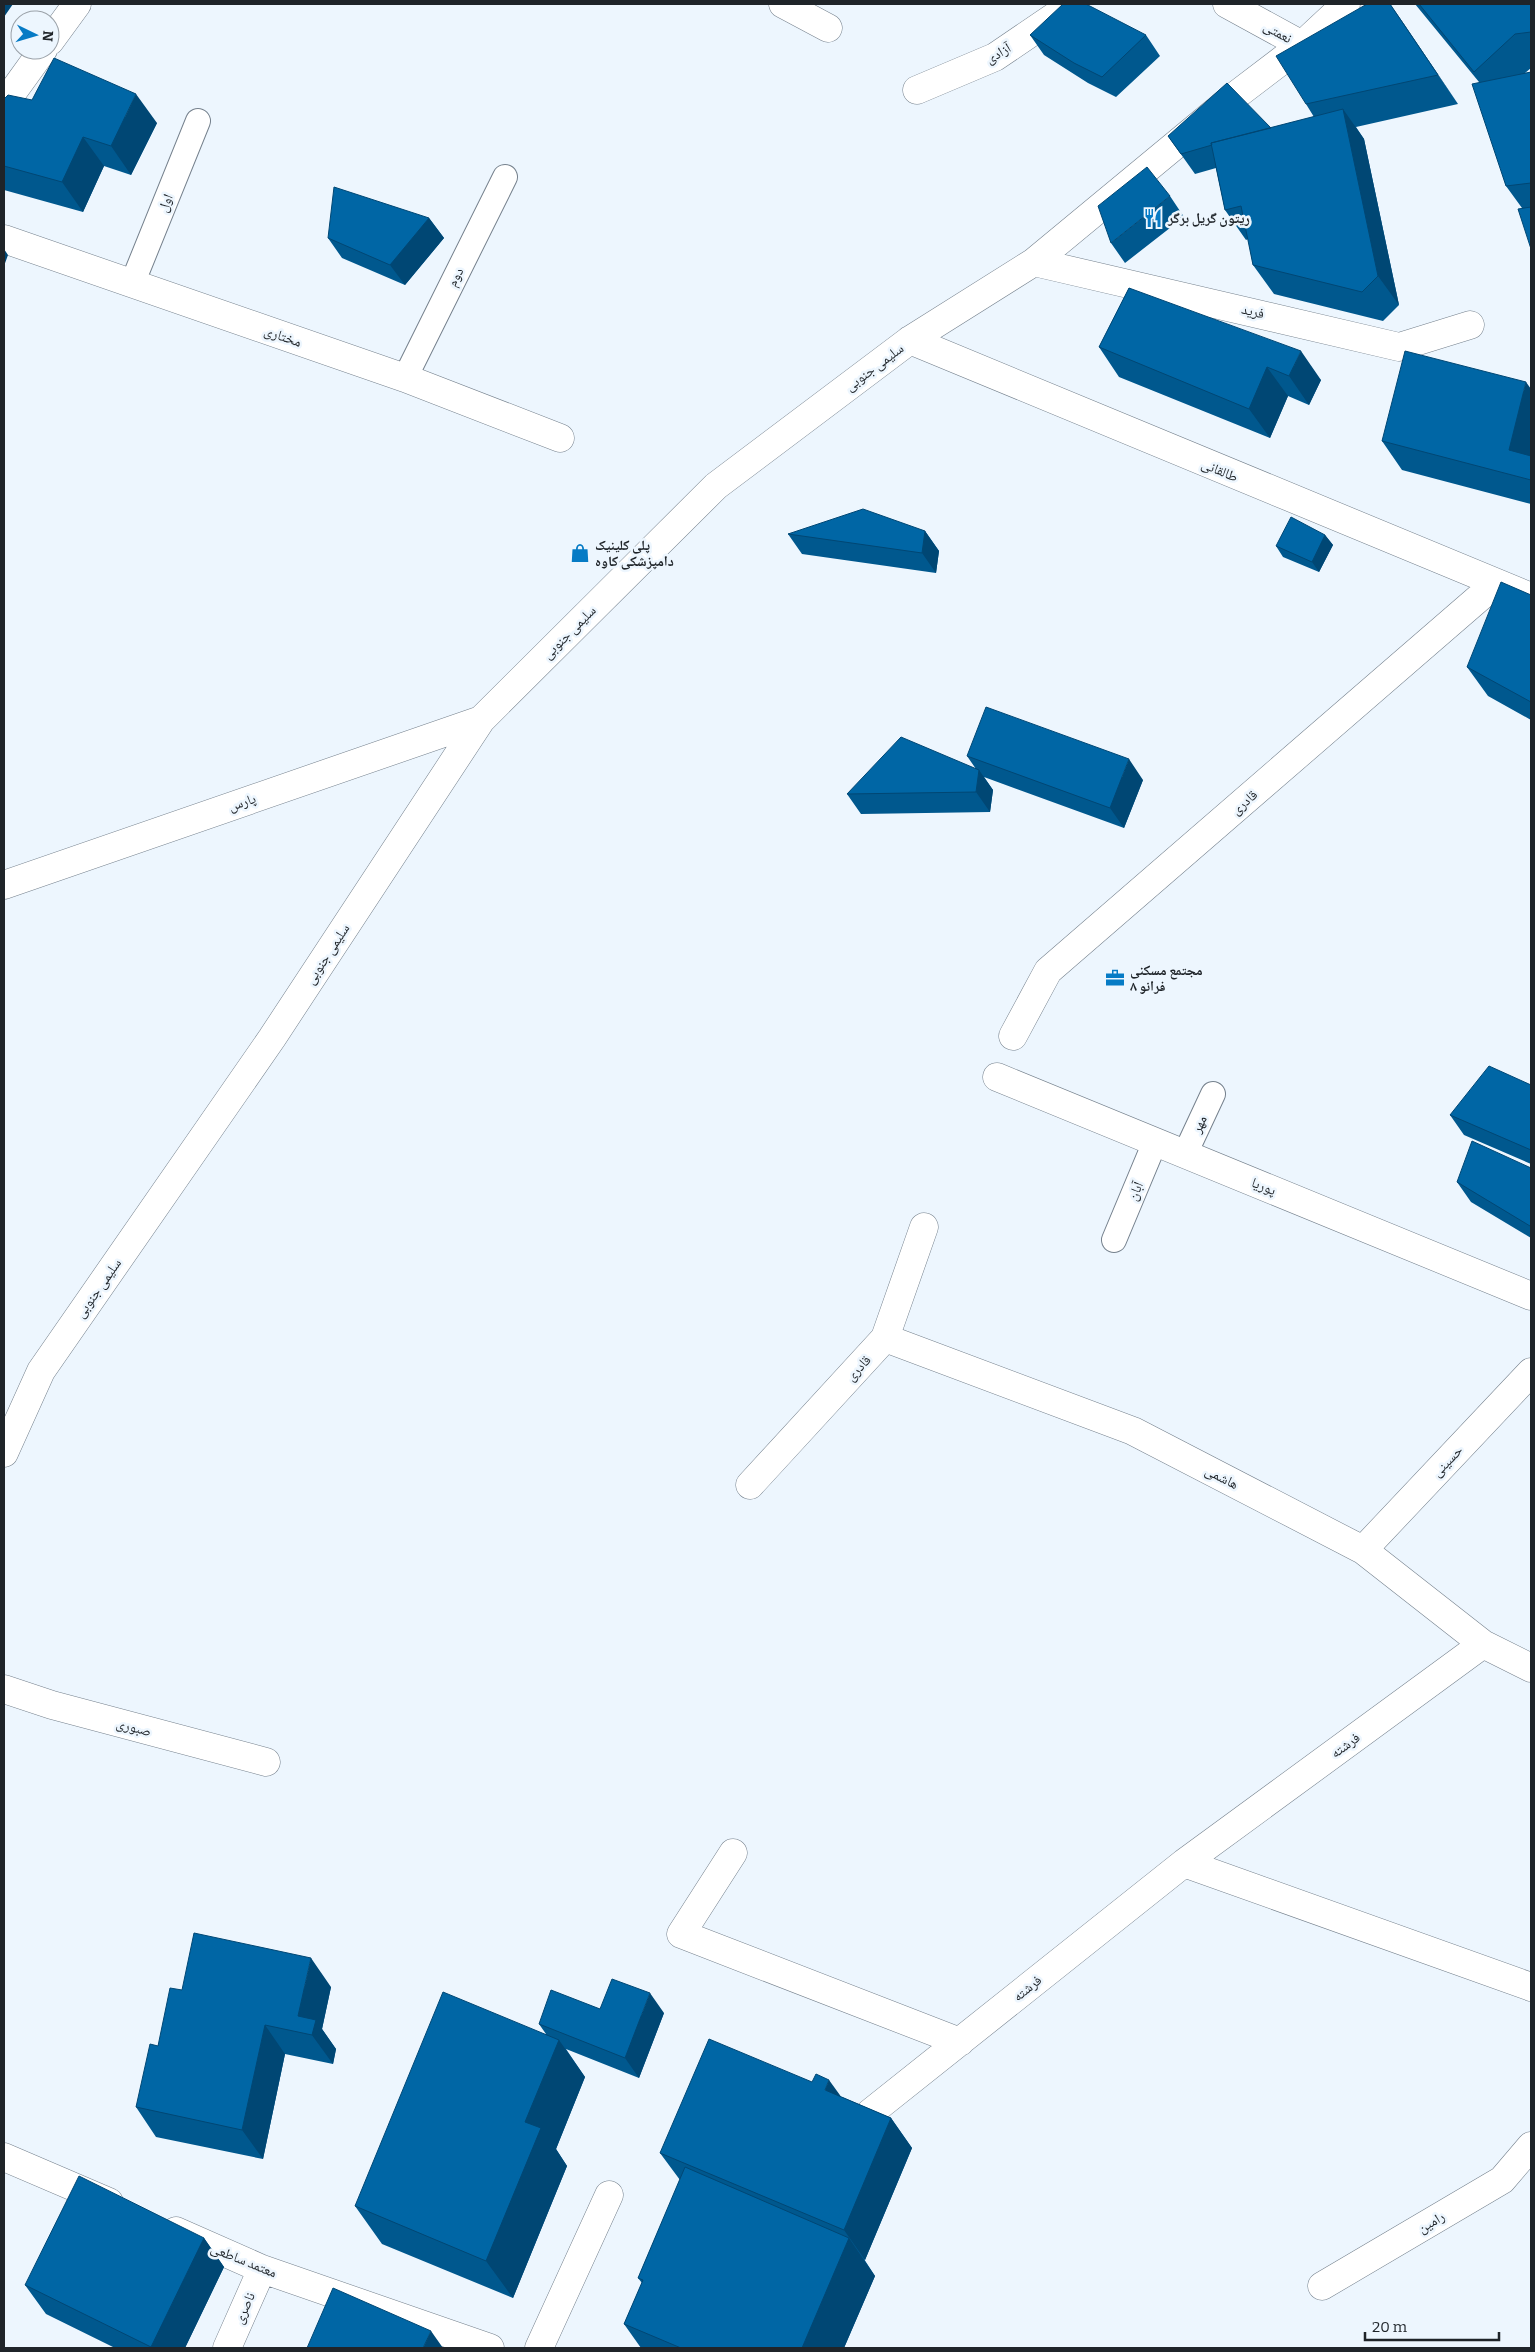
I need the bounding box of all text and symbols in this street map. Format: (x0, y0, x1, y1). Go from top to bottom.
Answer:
north arrow (10, 10, 60, 60)
street label: نعمتی (1260, 18, 1295, 47)
text: N (38, 30, 56, 42)
street label: آزادی (983, 39, 1014, 67)
street label: اول (154, 192, 177, 215)
restaurant icon: ریتون گریل برگر (1142, 207, 1164, 229)
place label: ریتون گریل برگر (1167, 210, 1250, 227)
street label: دوم (444, 265, 468, 290)
street label: فرید (1240, 301, 1266, 322)
street label: مختاری (262, 322, 304, 351)
street label: سلیمی جنوبی (842, 340, 907, 395)
street label: طالقانی (1199, 455, 1241, 486)
place label: پلی کلینیک دامپزشکی کاوه (595, 537, 674, 570)
shop icon: پلی کلینیک دامپزشکی کاوه (569, 542, 591, 564)
street label: سلیمی جنوبی (539, 602, 600, 663)
street label: قادری (1228, 786, 1261, 818)
street label: پارس (226, 790, 258, 815)
street label: سلیمی جنوبی (302, 921, 353, 988)
place label: مجتمع مسکنی فرانو ۸ (1130, 962, 1203, 995)
office icon: مجتمع مسکنی فرانو ۸ (1104, 967, 1126, 989)
street label: مهر (1188, 1113, 1211, 1137)
street label: پوریا (1249, 1174, 1279, 1199)
street label: آبان (1124, 1179, 1147, 1203)
street label: سلیمی جنوبی (72, 1255, 125, 1321)
street label: قادری (842, 1352, 875, 1385)
street label: حسینی (1428, 1442, 1466, 1481)
street label: هاشمی (1202, 1462, 1241, 1493)
street label: صبوری (114, 1715, 153, 1740)
street label: فرشته (1327, 1729, 1363, 1762)
street label: فرشته (1009, 1972, 1045, 2005)
street label: رامین (1415, 2208, 1448, 2237)
street label: معتمد ساطعی (208, 2239, 279, 2281)
street label: ناصری (230, 2290, 259, 2327)
scale bar (1365, 2310, 1499, 2342)
text: 20 m (1372, 2318, 1408, 2336)

